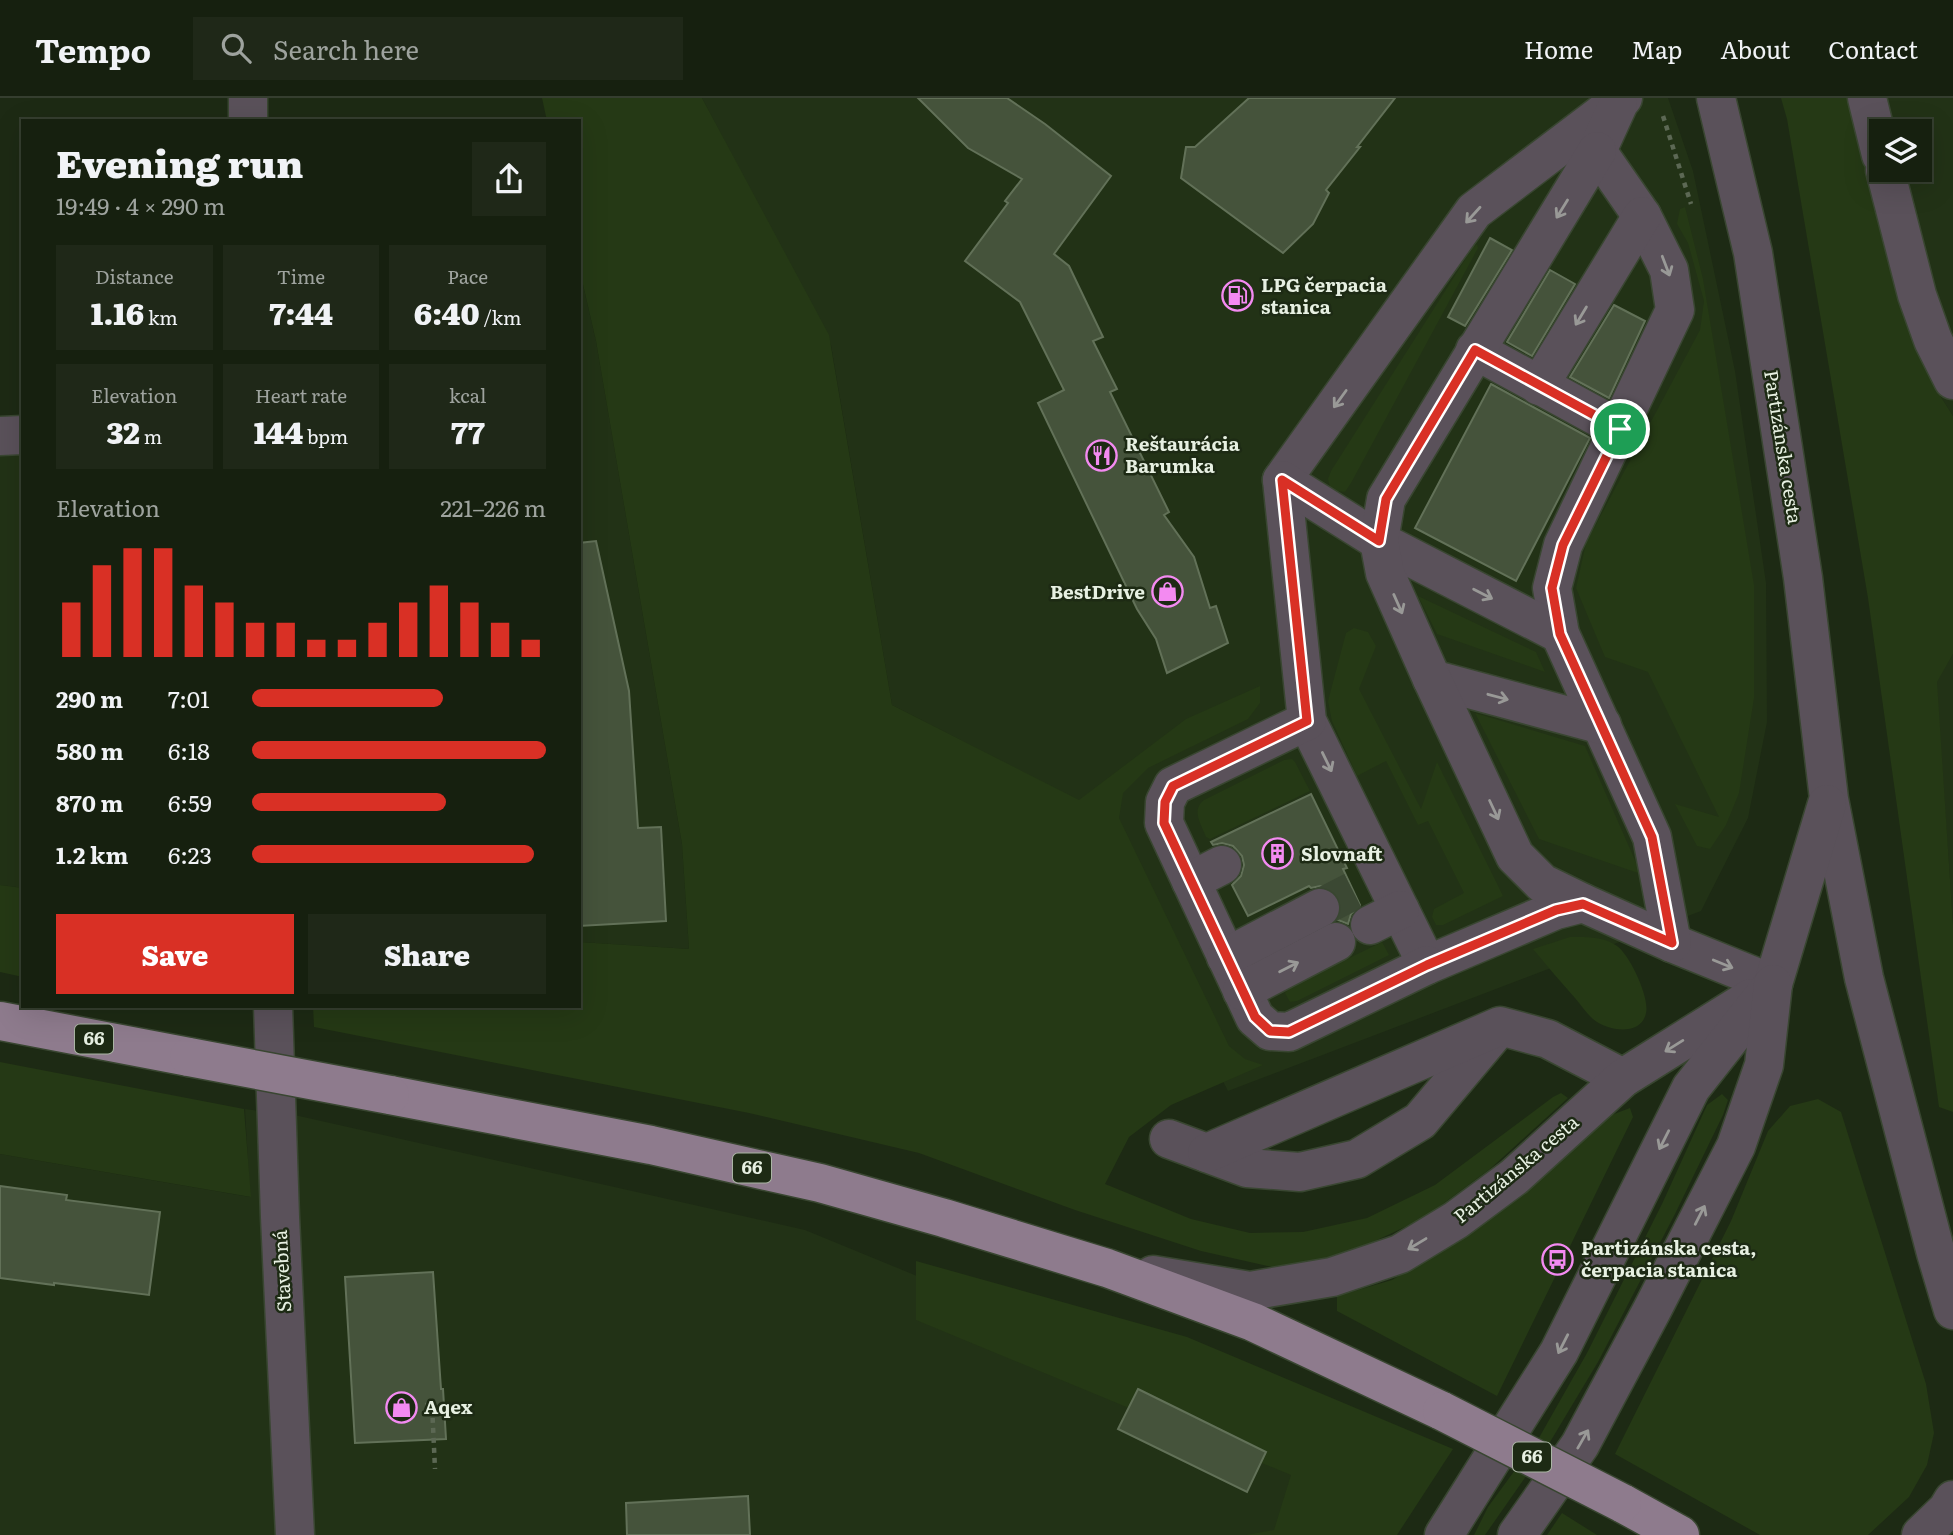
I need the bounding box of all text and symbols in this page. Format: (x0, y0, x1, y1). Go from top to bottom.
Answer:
search box (193, 17, 683, 80)
text: Tempo (35, 24, 151, 73)
icon: search (217, 29, 255, 67)
text: Search here (273, 29, 419, 68)
text: Home (1524, 31, 1593, 66)
text: Map (1631, 31, 1682, 66)
text: About (1720, 31, 1790, 66)
text: Contact (1828, 31, 1918, 66)
map controls (1869, 119, 1932, 182)
button: layers (1869, 119, 1932, 182)
text: Evening run (56, 133, 303, 190)
button: share (472, 142, 546, 216)
text: 19:49 · 4 × 290 m (56, 188, 225, 222)
one-way arrow (1554, 198, 1568, 218)
one-way arrow (1465, 206, 1481, 224)
one-way arrow (1660, 255, 1673, 277)
text: Distance (95, 262, 174, 290)
text: Time (277, 262, 325, 290)
text: Pace (447, 262, 488, 290)
place label: LPG čerpacia stanica (1261, 270, 1387, 320)
fuel station icon: LPG čerpacia stanica (1221, 279, 1255, 313)
text: 1.16 (91, 290, 144, 334)
text: 7:44 (269, 290, 333, 334)
text: 6:40 (414, 290, 480, 334)
text: km (144, 303, 178, 331)
text: /km (480, 303, 522, 331)
one-way arrow (1574, 305, 1588, 325)
street label: Partizánska cesta (1758, 368, 1810, 527)
text: Elevation (91, 381, 177, 409)
text: Heart rate (255, 381, 347, 409)
text: kcal (449, 381, 486, 409)
one-way arrow (1333, 389, 1347, 408)
pin (1590, 399, 1650, 459)
text: 32 (107, 409, 140, 453)
text: 144 (254, 409, 303, 453)
text: 77 (451, 409, 485, 453)
icon: arrive (1601, 410, 1639, 448)
text: m (140, 422, 162, 450)
text: bpm (303, 422, 348, 450)
place label: Reštaurácia Barumka (1125, 429, 1240, 479)
restaurant icon: Reštaurácia Barumka (1085, 438, 1119, 472)
text: Elevation (56, 490, 160, 524)
text: 221–226 m (440, 490, 546, 524)
shop icon: BestDrive (1151, 575, 1185, 609)
place label: BestDrive (1050, 577, 1145, 605)
one-way arrow (1472, 588, 1493, 602)
one-way arrow (1392, 592, 1405, 614)
text: 290 m (56, 681, 123, 715)
text: 7:01 (168, 681, 210, 715)
one-way arrow (1486, 691, 1509, 704)
text: 580 m (56, 733, 124, 767)
text: 6:18 (168, 733, 210, 767)
one-way arrow (1321, 751, 1335, 772)
text: 870 m (56, 785, 123, 819)
text: 6:59 (168, 785, 212, 819)
one-way arrow (1488, 799, 1501, 820)
text: 1.2 km (56, 837, 128, 871)
text: 6:23 (168, 837, 212, 871)
building icon: Slovnaft (1261, 837, 1295, 871)
place label: Slovnaft (1301, 839, 1383, 867)
button: Save (56, 914, 294, 994)
button: Share (308, 914, 546, 994)
one-way arrow (1712, 958, 1733, 971)
one-way arrow (1278, 959, 1299, 973)
road number: 66 (75, 1024, 113, 1054)
one-way arrow (1664, 1040, 1684, 1054)
street label: Partizánska cesta (1447, 1107, 1584, 1229)
one-way arrow (1657, 1129, 1671, 1150)
road number: 66 (733, 1154, 771, 1182)
one-way arrow (1694, 1205, 1708, 1226)
street label: Stavebná (265, 1228, 297, 1313)
place label: Partizánska cesta, čerpacia stanica (1581, 1233, 1756, 1283)
one-way arrow (1407, 1237, 1427, 1251)
bus stop icon: Partizánska cesta, čerpacia stanica (1541, 1242, 1575, 1276)
one-way arrow (1555, 1333, 1569, 1353)
shop icon: Aqex (384, 1390, 418, 1424)
place label: Aqex (424, 1392, 473, 1420)
one-way arrow (1576, 1429, 1590, 1449)
road number: 66 (1513, 1442, 1551, 1472)

